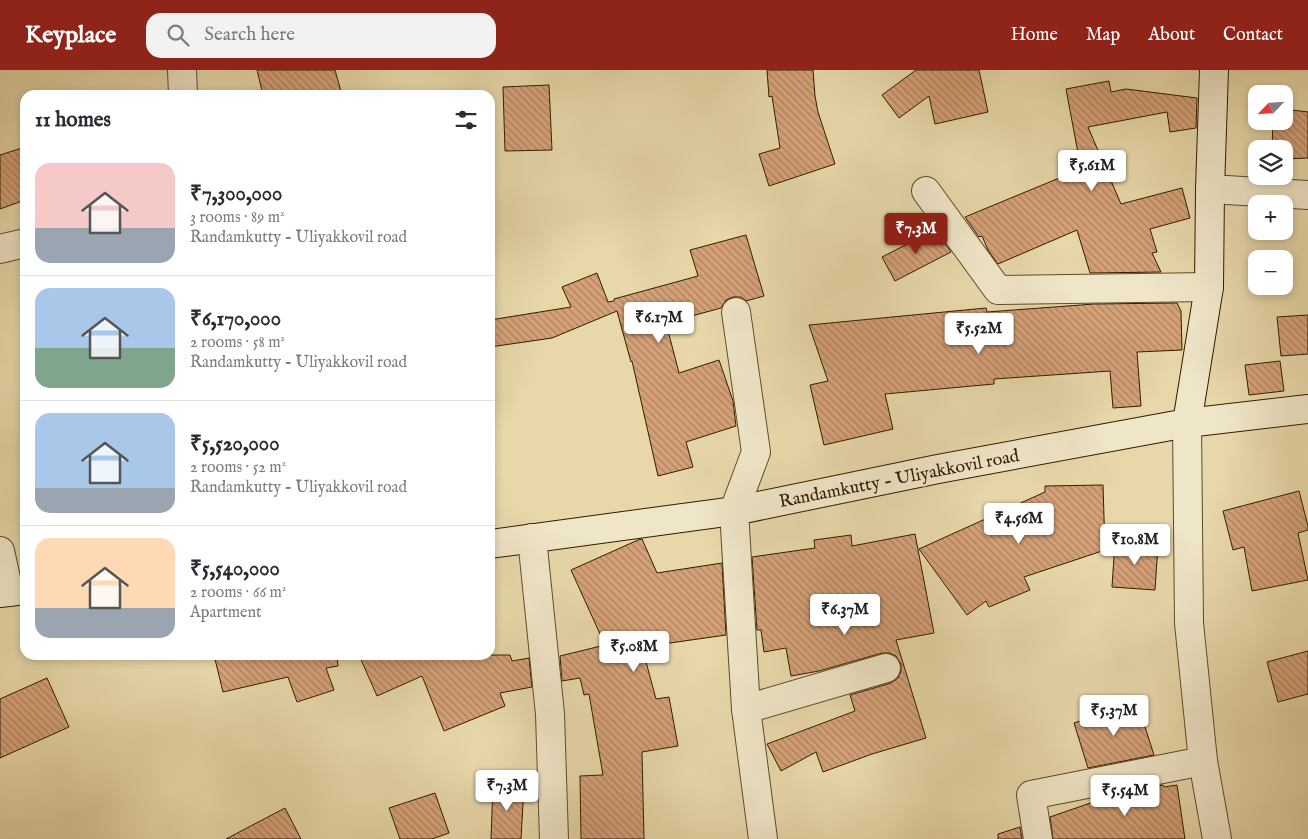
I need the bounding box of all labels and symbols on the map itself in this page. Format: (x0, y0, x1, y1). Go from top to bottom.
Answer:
north arrow (1248, 85, 1292, 130)
pin: ₹5.61M (1051, 150, 1133, 192)
pin: ₹7.3M (881, 212, 951, 255)
pin: ₹6.17M (618, 302, 700, 344)
pin: ₹5.52M (938, 312, 1020, 355)
street label: Randamkutty - Uliyakkovil road (777, 445, 1022, 514)
pin: ₹4.56M (978, 502, 1060, 545)
pin: ₹10.8M (1094, 524, 1176, 566)
pin: ₹6.37M (804, 594, 886, 636)
pin: ₹5.08M (593, 630, 675, 673)
pin: ₹5.37M (1073, 694, 1155, 737)
pin: ₹7.3M (472, 770, 542, 812)
pin: ₹5.54M (1084, 774, 1166, 817)

